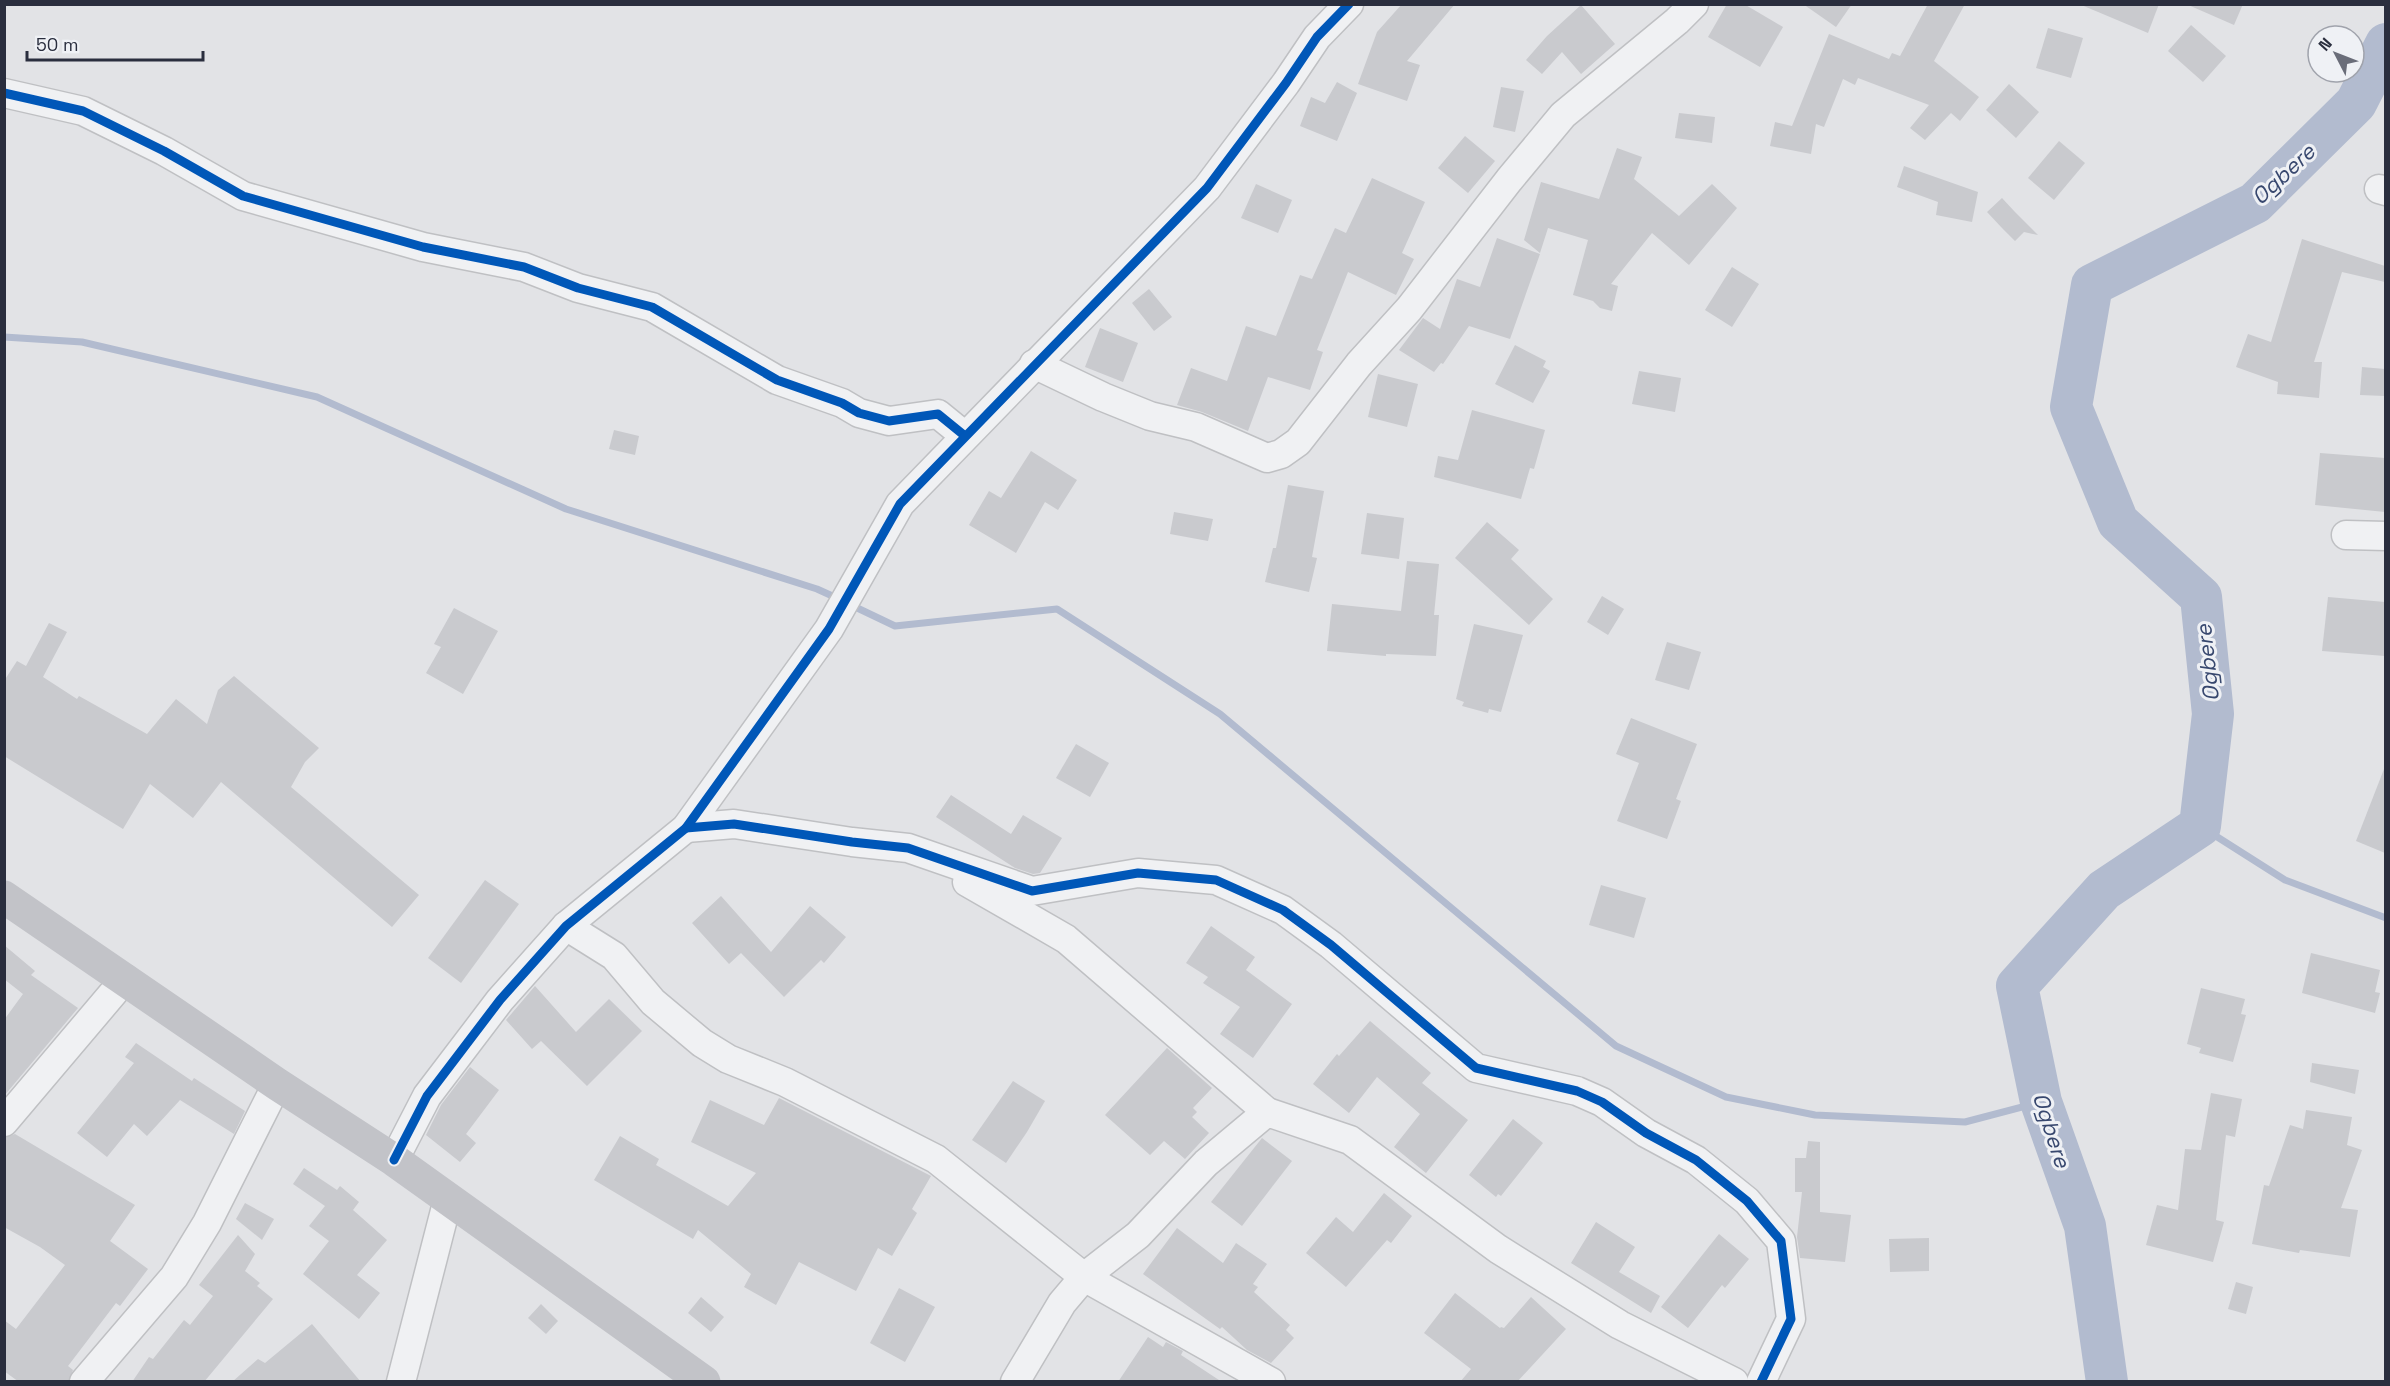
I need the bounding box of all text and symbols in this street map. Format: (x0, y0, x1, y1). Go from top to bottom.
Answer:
scale bar (27, 24, 202, 62)
north arrow (2306, 24, 2366, 84)
text: 50 m (36, 33, 78, 56)
text: N (2314, 33, 2337, 55)
water label: Ogbere (2245, 137, 2321, 210)
water label: Ogbere (2189, 622, 2225, 703)
water label: Ogbere (2027, 1089, 2078, 1172)

